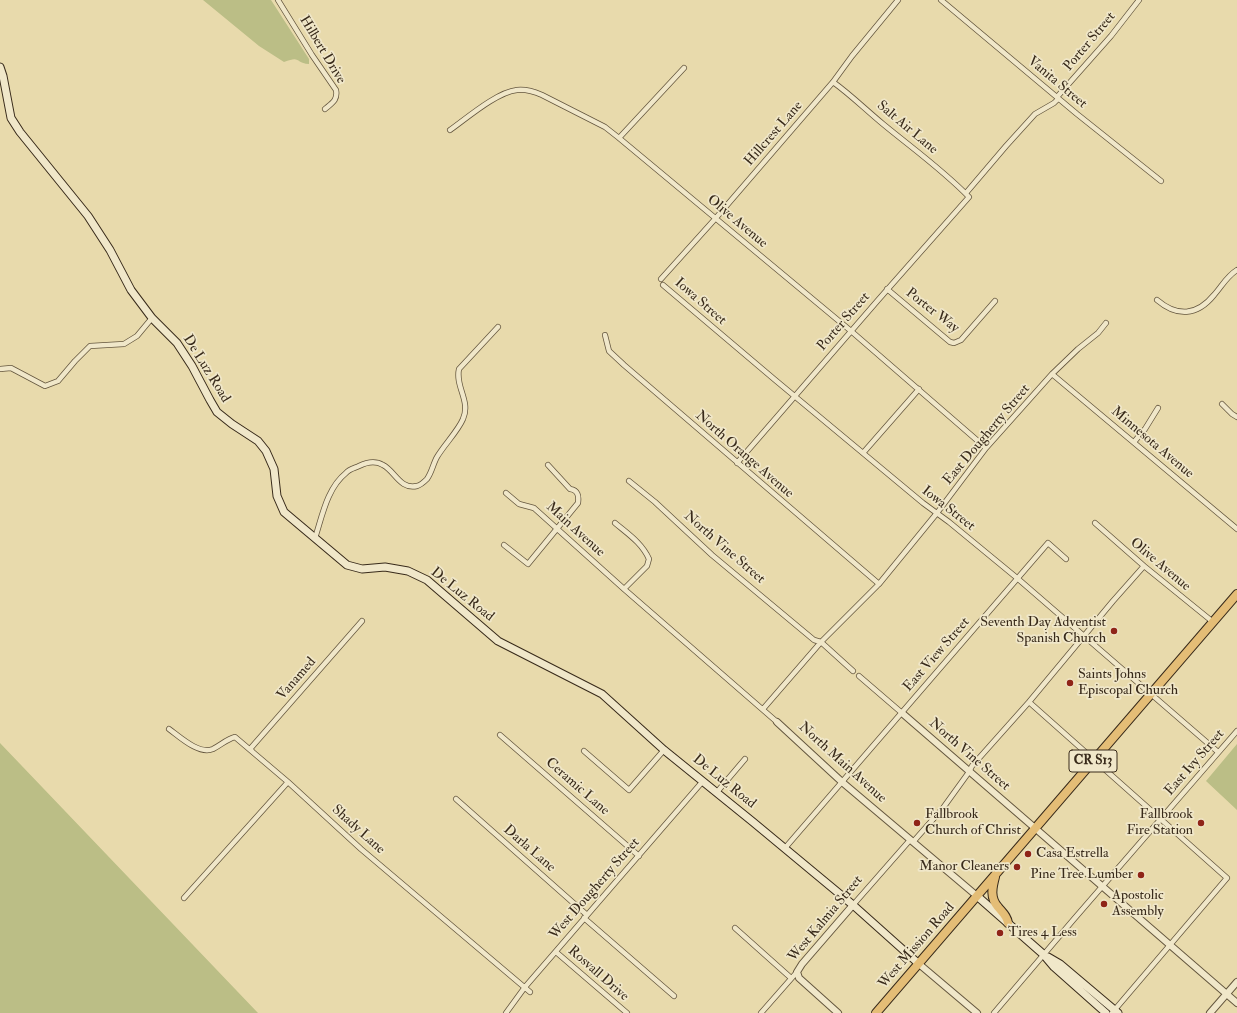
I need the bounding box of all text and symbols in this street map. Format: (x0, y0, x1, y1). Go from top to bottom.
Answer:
street label: Porter Street (1060, 9, 1120, 75)
street label: Hilbert Drive (295, 13, 349, 87)
street label: Vanita Street (1024, 53, 1090, 113)
street label: Hillcrest Lane (741, 98, 807, 170)
street label: Salt Air Lane (873, 98, 941, 158)
street label: Olive Avenue (703, 192, 771, 252)
street label: Iowa Street (671, 275, 729, 329)
street label: Porter Way (902, 285, 962, 337)
street label: Porter Street (814, 289, 874, 355)
street label: De Luz Road (179, 332, 233, 406)
street label: East Dougherty Street (940, 381, 1034, 489)
street label: Minnesota Avenue (1107, 404, 1197, 482)
street label: North Orange Avenue (691, 408, 797, 502)
street label: Iowa Street (918, 483, 978, 535)
street label: Main Avenue (542, 499, 608, 561)
street label: North Vine Street (680, 508, 768, 588)
street label: Olive Avenue (1126, 535, 1194, 595)
street label: De Luz Road (427, 564, 497, 626)
street label: East View Street (900, 614, 974, 696)
place label: Seventh Day Adventist Spanish Church (980, 615, 1106, 648)
marker: Seventh Day Adventist Spanish Church (1109, 626, 1119, 636)
street label: Vanamed (274, 654, 320, 704)
place label: Saints Johns Episcopal Church (1078, 667, 1178, 700)
marker: Saints Johns Episcopal Church (1065, 678, 1075, 688)
street label: North Vine Street (925, 715, 1013, 795)
street label: North Main Avenue (795, 719, 889, 807)
street label: East Ivy Street (1162, 726, 1228, 800)
road number: CR S13 (1069, 750, 1117, 772)
street label: De Luz Road (689, 751, 759, 813)
street label: Ceramic Lane (542, 755, 612, 819)
street label: Shady Lane (328, 802, 388, 858)
place label: Fallbrook Church of Christ (925, 807, 1021, 840)
place label: Fallbrook Fire Station (1126, 807, 1193, 840)
marker: Fallbrook Church of Christ (912, 818, 922, 828)
marker: Fallbrook Fire Station (1196, 818, 1206, 828)
street label: Darla Lane (499, 822, 559, 876)
street label: West Dougherty Street (546, 835, 644, 943)
place label: Casa Estrella (1036, 846, 1109, 862)
marker: Casa Estrella (1023, 849, 1033, 859)
place label: Manor Cleaners (919, 859, 1009, 875)
marker: Manor Cleaners (1012, 862, 1022, 872)
place label: Pine Tree Lumber (1030, 867, 1133, 883)
marker: Pine Tree Lumber (1136, 870, 1146, 880)
street label: West Kalmia Street (785, 873, 867, 965)
place label: Apostolic Assembly (1112, 888, 1164, 920)
marker: Apostolic Assembly (1099, 899, 1109, 909)
street label: West Mission Road (875, 900, 959, 992)
place label: Tires 4 Less (1008, 925, 1077, 941)
marker: Tires 4 Less (995, 928, 1005, 938)
street label: Rosvall Drive (564, 943, 632, 1005)

